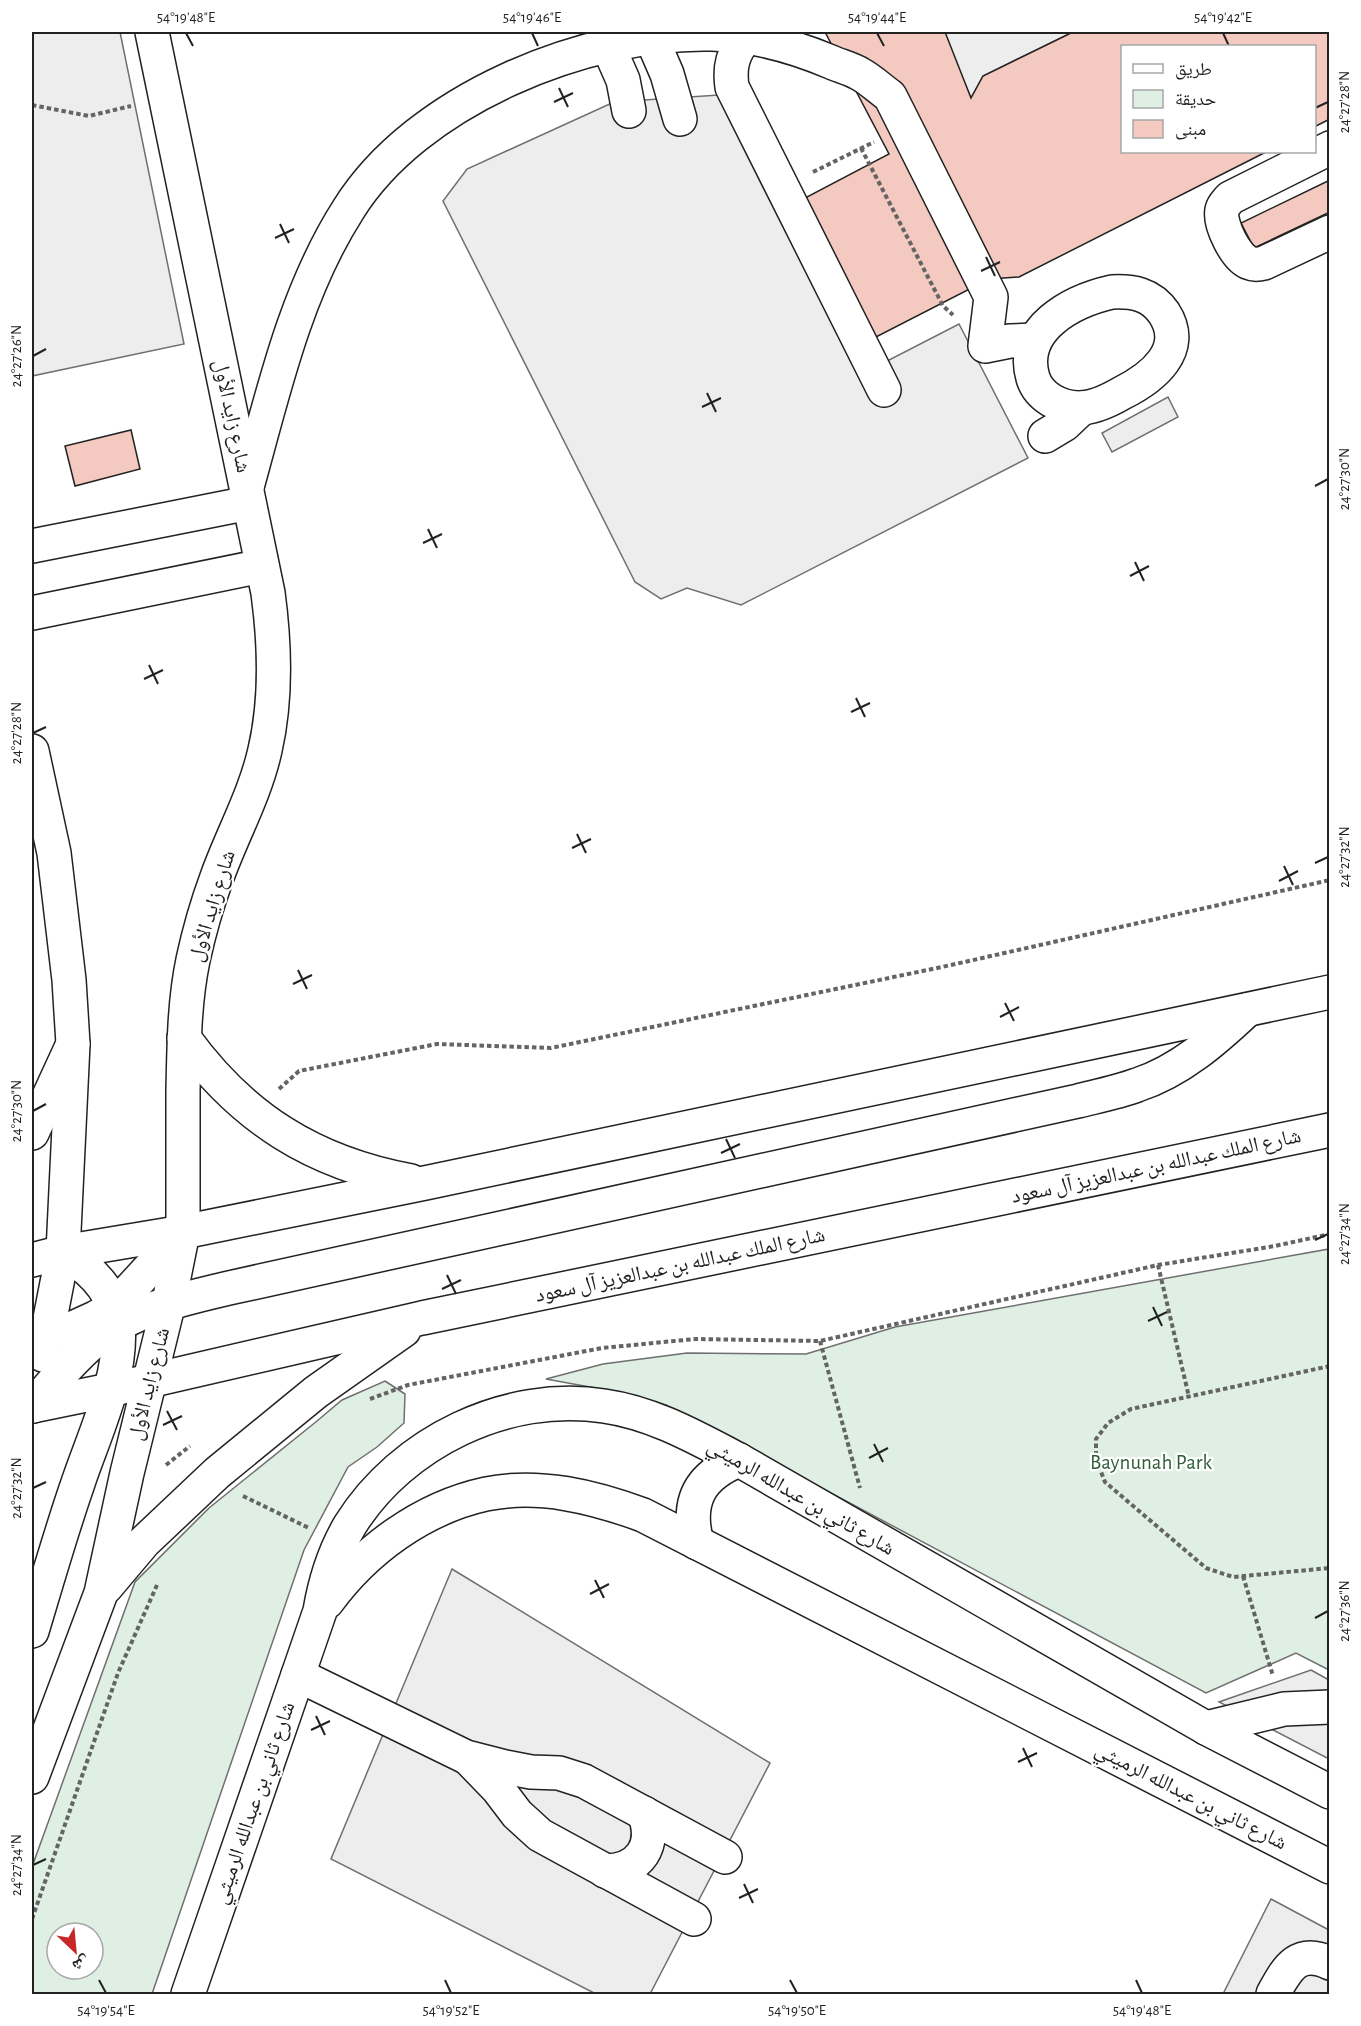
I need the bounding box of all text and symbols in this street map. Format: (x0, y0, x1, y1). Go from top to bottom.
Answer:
text: 54°19'48"E (157, 10, 215, 25)
text: 54°19'46"E (503, 10, 561, 25)
text: 54°19'44"E (848, 10, 906, 25)
text: 54°19'42"E (1194, 10, 1252, 25)
legend (1121, 45, 1316, 153)
text: طريق (1175, 61, 1212, 80)
text: 24°27'28"N (1337, 71, 1352, 133)
text: حديقة (1175, 91, 1216, 109)
text: مبنى (1175, 121, 1206, 140)
text: 24°27'26"N (9, 325, 24, 387)
street label: شارع زايد الأول (208, 357, 254, 475)
text: 24°27'30"N (1337, 448, 1352, 510)
text: 24°27'28"N (9, 702, 24, 764)
text: 24°27'32"N (1337, 826, 1352, 888)
street label: شارع زايد الأول (185, 848, 241, 965)
text: 24°27'30"N (9, 1080, 24, 1142)
street label: شارع الملك عبدالله بن عبدالعزيز آل سعود (1009, 1124, 1303, 1209)
text: 24°27'34"N (1337, 1203, 1352, 1265)
street label: شارع الملك عبدالله بن عبدالعزيز آل سعود (533, 1223, 827, 1308)
street label: شارع زايد الأول (125, 1325, 175, 1443)
street label: شارع ثاني بن عبدالله الرميثي (701, 1435, 898, 1564)
park label: Baynunah Park (1090, 1452, 1213, 1473)
text: 24°27'32"N (9, 1457, 24, 1519)
text: 24°27'36"N (1337, 1580, 1352, 1642)
street label: شارع ثاني بن عبدالله الرميثي (209, 1699, 304, 1909)
street label: شارع ثاني بن عبدالله الرميثي (1089, 1738, 1290, 1858)
text: 24°27'34"N (9, 1834, 24, 1896)
north arrow (45, 1921, 105, 1981)
text: ش (70, 1952, 92, 1975)
text: 54°19'54"E (77, 2003, 135, 2018)
text: 54°19'52"E (422, 2003, 480, 2018)
text: 54°19'50"E (768, 2003, 826, 2018)
text: 54°19'48"E (1113, 2003, 1171, 2018)

